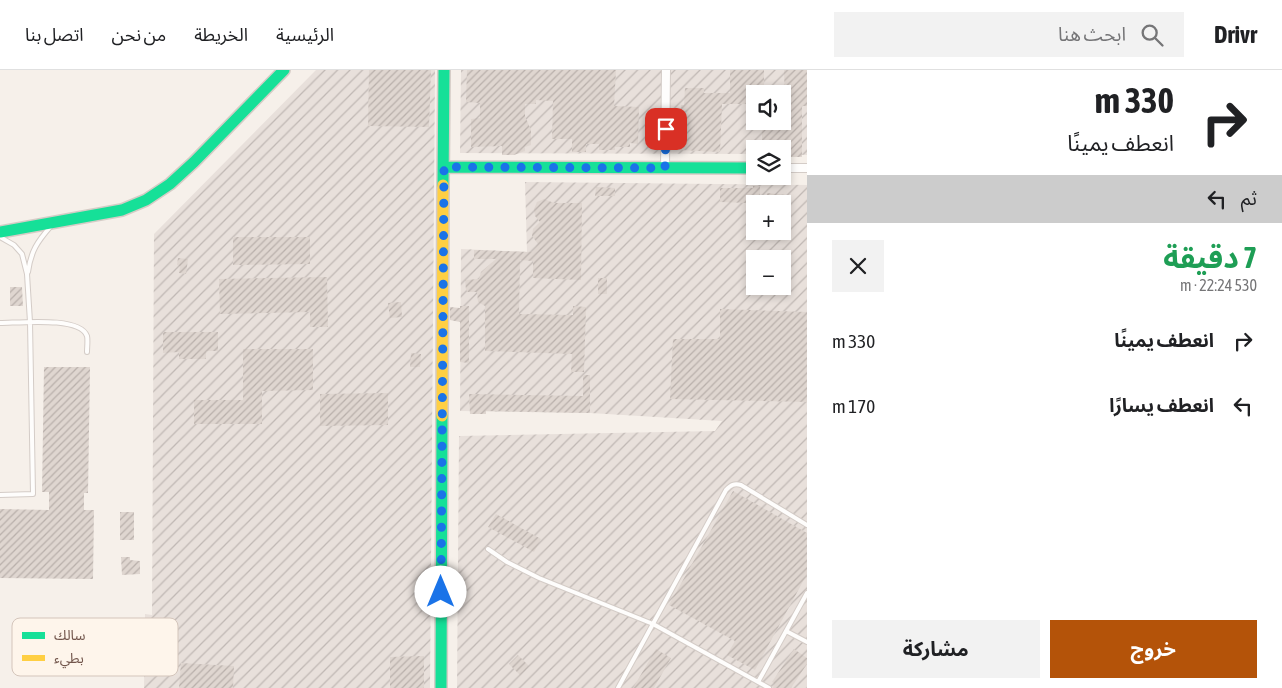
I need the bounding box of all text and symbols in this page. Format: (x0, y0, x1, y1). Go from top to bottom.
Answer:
search box (834, 12, 1184, 57)
icon: search (1138, 21, 1166, 49)
text: Drivr (1214, 21, 1257, 48)
text: ابحث هنا (1058, 23, 1126, 45)
text: اتصل بنا (25, 24, 84, 45)
text: من نحن (112, 24, 166, 45)
text: الخريطة (194, 24, 248, 45)
text: الرئيسية (276, 24, 334, 45)
text: 330 m (1095, 80, 1174, 120)
map controls (746, 85, 791, 295)
button: sound (746, 85, 791, 130)
icon: right (1192, 90, 1257, 155)
pin (645, 108, 687, 150)
icon: arrive (652, 115, 680, 143)
text: انعطف يمينًا (1067, 130, 1174, 156)
button: layers (746, 140, 791, 185)
icon: left (1203, 185, 1231, 213)
text: ثم (1241, 187, 1257, 209)
button: + (746, 195, 791, 240)
button: close (832, 240, 884, 292)
text: 7 دقيقة (1163, 240, 1257, 274)
button: − (746, 250, 791, 295)
text: 530 m · 22:24 (1180, 276, 1257, 294)
icon: right (1229, 327, 1257, 355)
text: انعطف يمينًا (1114, 329, 1214, 351)
text: 330 m (832, 330, 875, 352)
icon: left (1229, 392, 1257, 420)
text: انعطف يسارًا (1109, 394, 1214, 416)
text: 170 m (832, 395, 875, 417)
position arrow (414, 565, 466, 617)
legend (12, 618, 178, 676)
button: مشاركة (832, 620, 1040, 678)
button: خروج (1050, 620, 1257, 678)
text: سالك (54, 627, 86, 643)
text: بطيء (54, 650, 84, 669)

